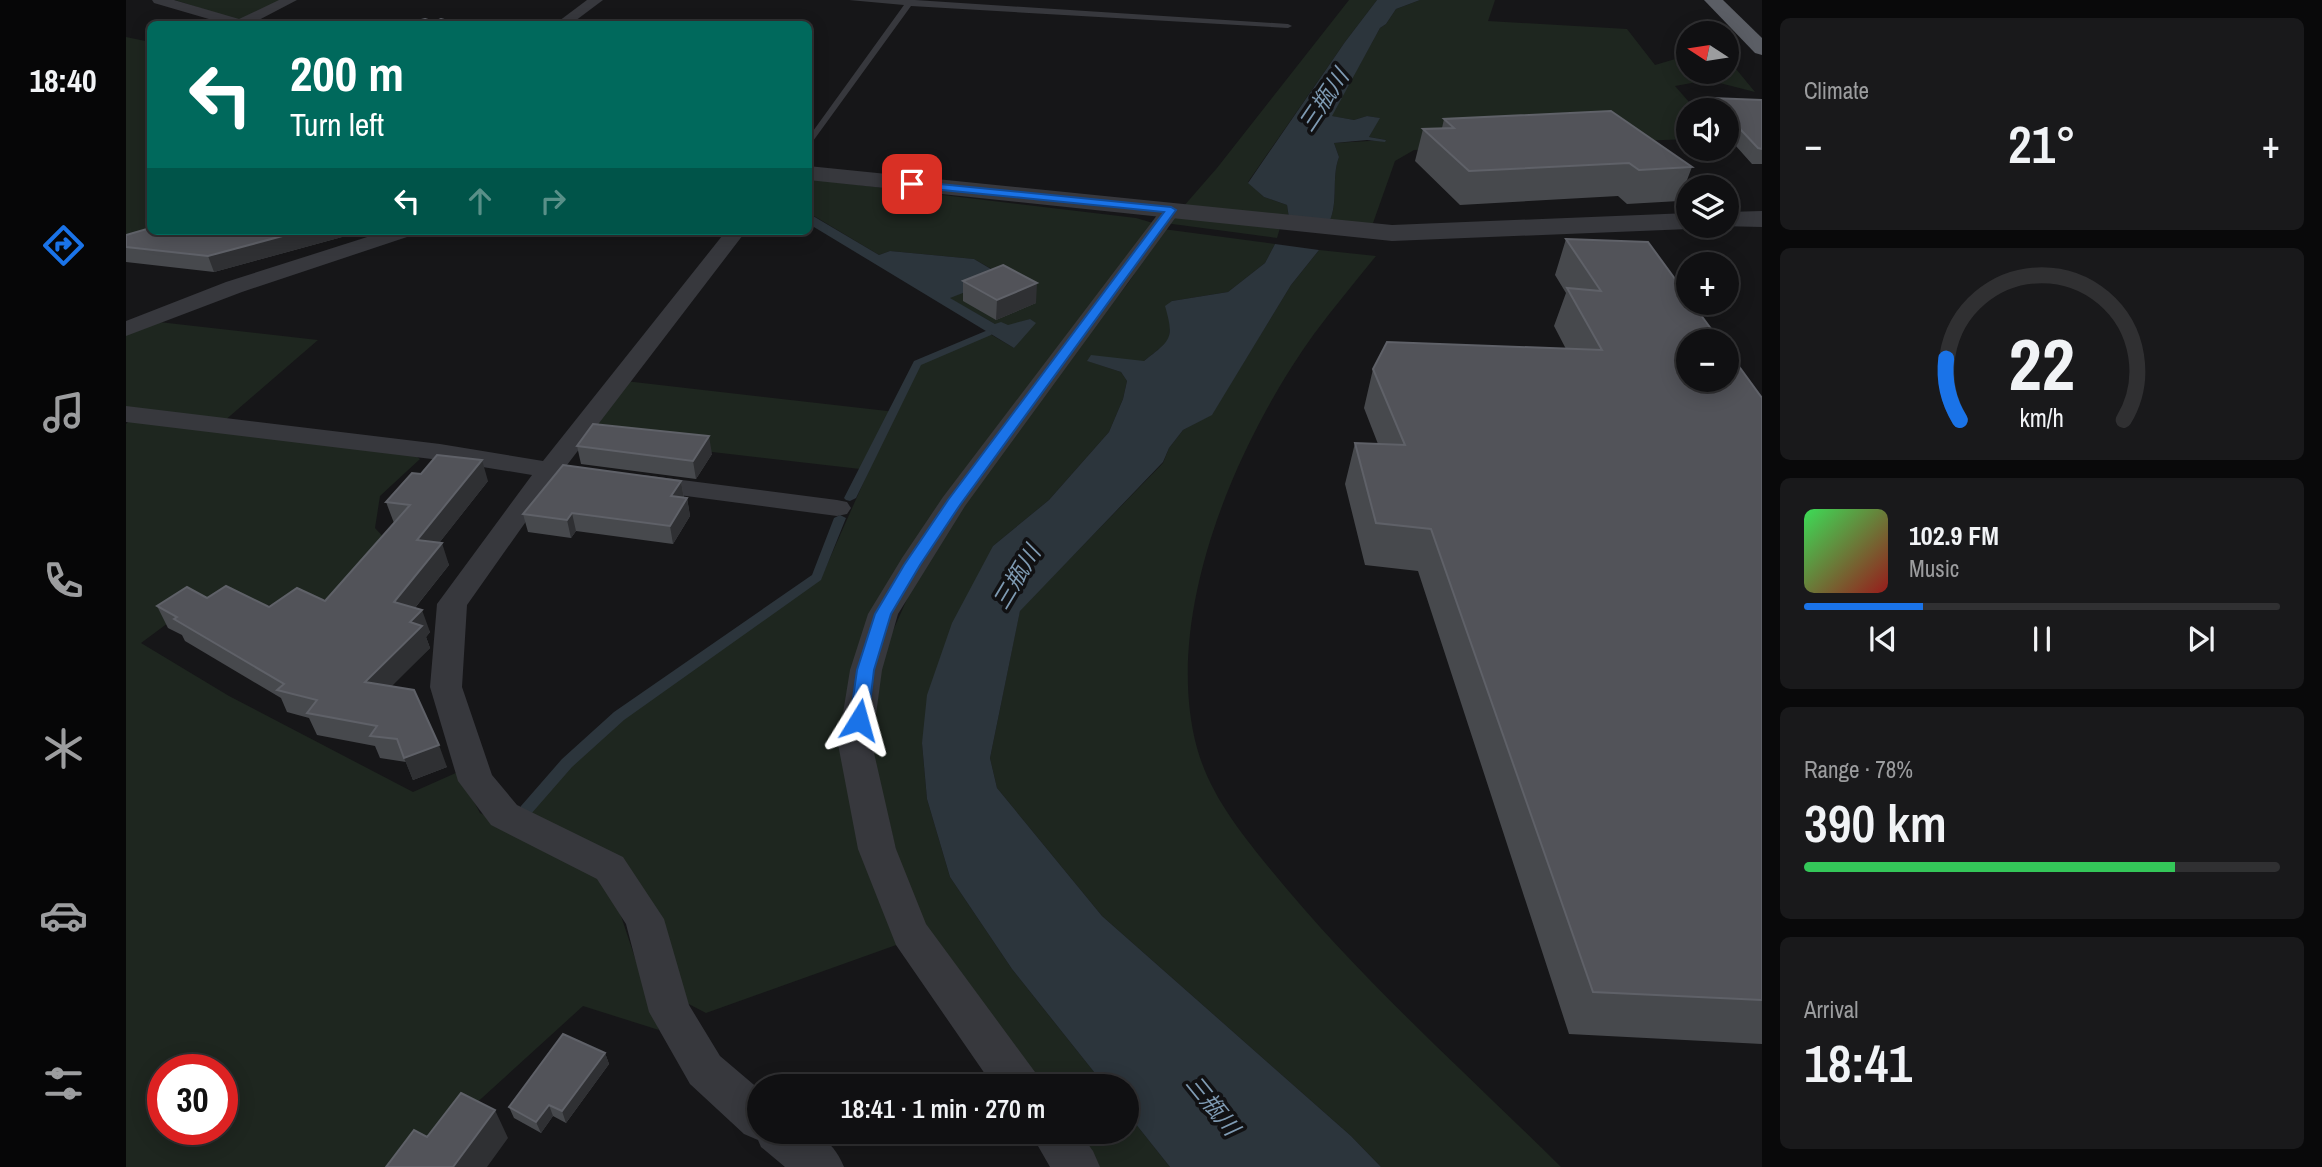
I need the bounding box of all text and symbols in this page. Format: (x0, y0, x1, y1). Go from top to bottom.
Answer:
north arrow (1676, 21, 1740, 84)
map controls (1676, 21, 1739, 392)
text: 200 m (290, 40, 404, 106)
icon: left (175, 49, 266, 140)
text: 18:40 (29, 59, 97, 102)
water label: 三瓶川 (1291, 60, 1357, 137)
text: Climate (1804, 75, 1869, 106)
button: sound (1676, 98, 1739, 161)
text: Turn left (290, 103, 384, 146)
text: 21° (2008, 109, 2076, 179)
text: − (1804, 119, 1822, 170)
text: + (2262, 119, 2280, 170)
pin (882, 154, 942, 214)
icon: arrive (893, 165, 931, 203)
button: layers (1676, 175, 1739, 238)
icon: left (388, 182, 426, 220)
icon: ahead (461, 182, 499, 220)
icon: right (534, 182, 572, 220)
icon: directions (39, 221, 88, 270)
button: + (1676, 252, 1739, 315)
text: 22 (2009, 315, 2075, 413)
button: − (1676, 329, 1739, 392)
icon: music (39, 388, 88, 437)
text: km/h (2020, 400, 2064, 434)
text: 102.9 FM (1909, 518, 1999, 553)
water label: 三瓶川 (985, 537, 1049, 615)
text: Music (1909, 553, 1959, 584)
icon: phone (39, 556, 88, 605)
icon: previous (1864, 620, 1902, 658)
icon: pause (2023, 620, 2061, 658)
icon: next (2182, 620, 2220, 658)
position arrow (822, 683, 896, 757)
icon: climate (39, 724, 88, 773)
text: Range · 78% (1804, 754, 1913, 785)
text: 390 km (1804, 788, 1947, 858)
icon: car (39, 891, 88, 940)
text: Arrival (1804, 994, 1859, 1025)
text: 18:41 (1804, 1028, 1912, 1098)
speed limit sign: 30 (147, 1054, 238, 1145)
icon: filters (39, 1059, 88, 1108)
water label: 三瓶川 (1179, 1068, 1249, 1144)
text: 18:41 · 1 min · 270 m (841, 1091, 1045, 1126)

